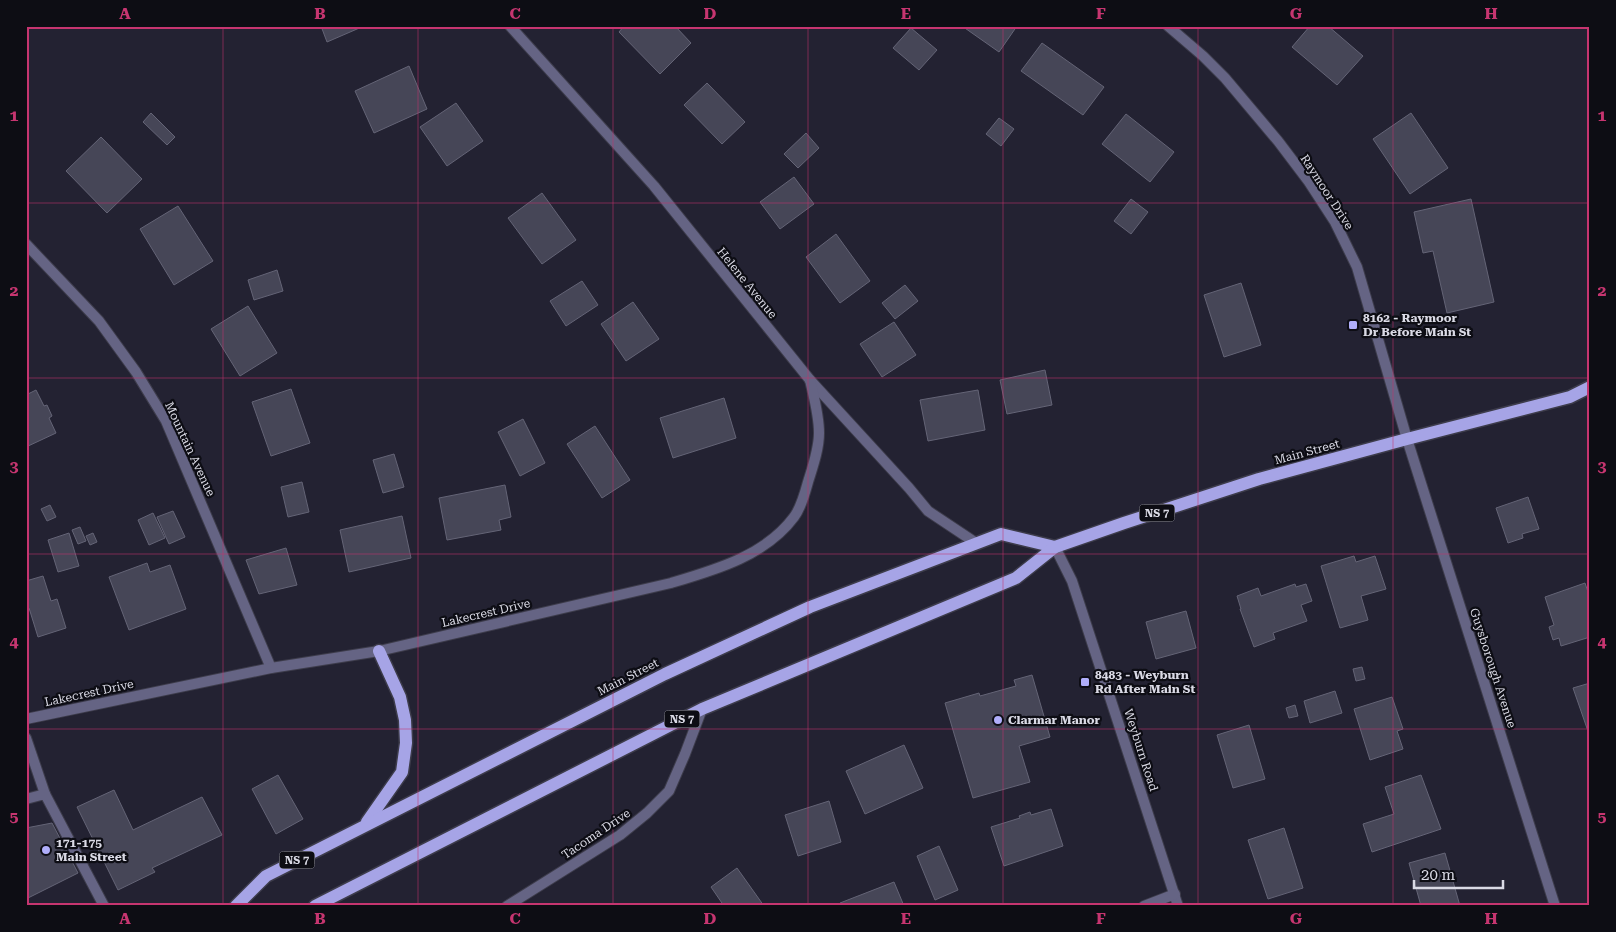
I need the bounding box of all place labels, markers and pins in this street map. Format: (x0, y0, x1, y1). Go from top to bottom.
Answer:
place label: 8162 - Raymoor Dr Before Main St (1363, 311, 1471, 339)
marker: 8162 - Raymoor Dr Before Main St (1347, 319, 1359, 331)
place label: 8483 - Weyburn Rd After Main St (1095, 668, 1195, 696)
marker: 8483 - Weyburn Rd After Main St (1079, 676, 1091, 688)
place label: Clarmar Manor (1008, 713, 1101, 727)
marker: Clarmar Manor (992, 714, 1004, 726)
place label: 171-175 Main Street (56, 836, 127, 864)
marker: 171-175 Main Street (40, 844, 52, 856)

